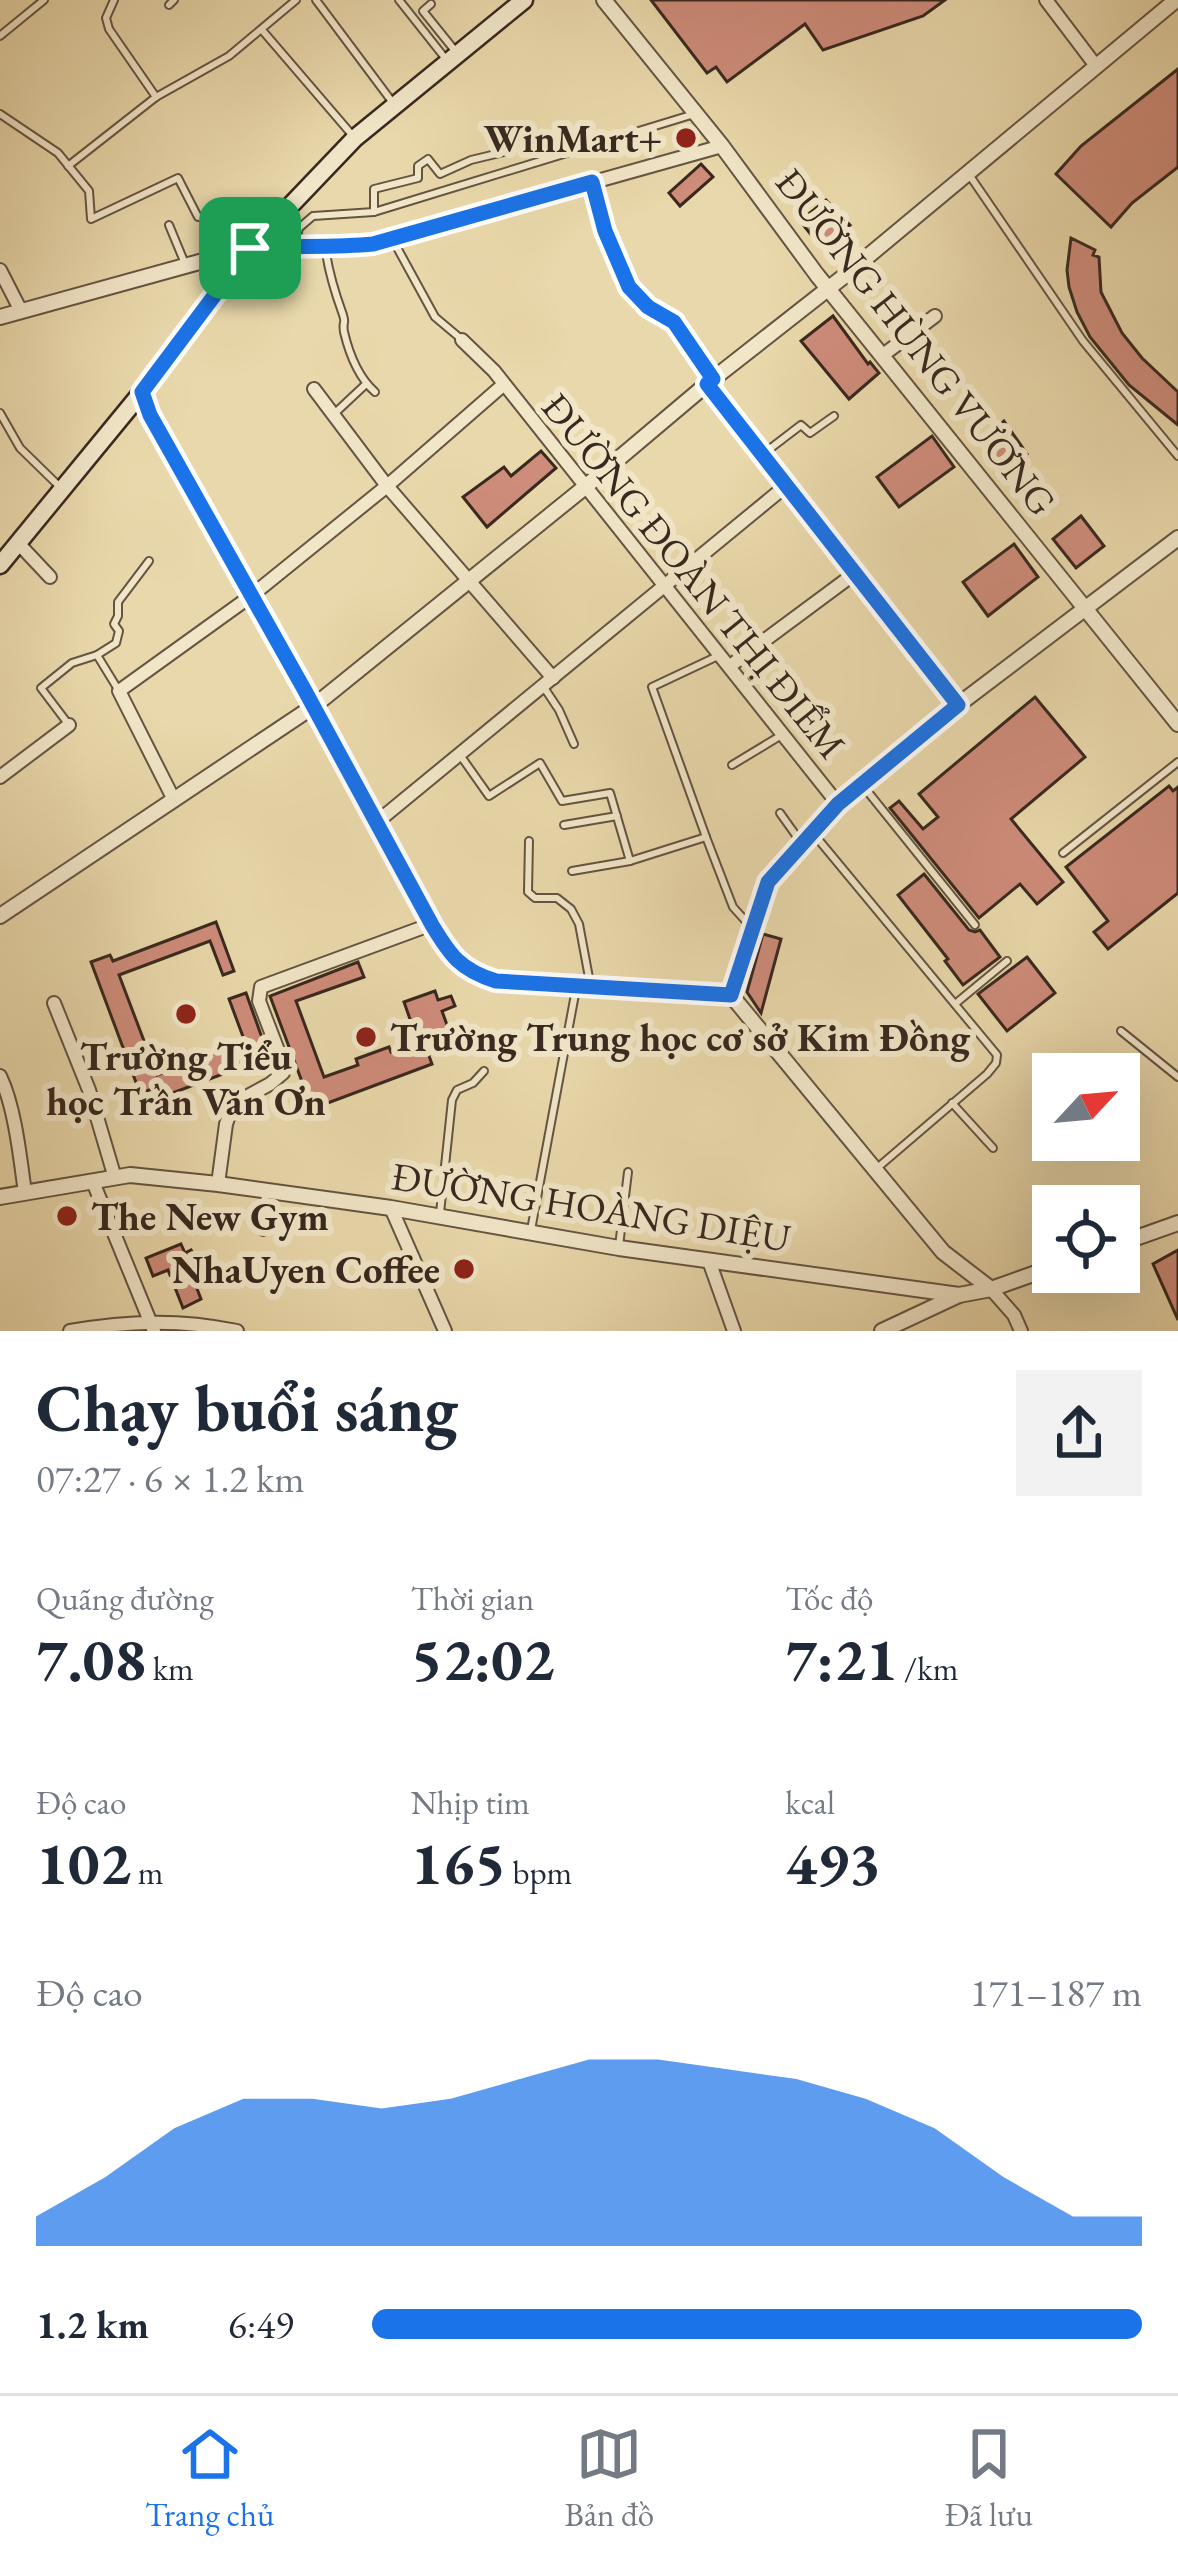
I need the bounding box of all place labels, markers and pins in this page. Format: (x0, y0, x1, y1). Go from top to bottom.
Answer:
place label: WinMart+ (483, 113, 662, 164)
marker: WinMart+ (673, 125, 699, 151)
pin (199, 197, 301, 299)
marker: Trường Tiểu học Trần Văn Ơn (173, 1001, 199, 1027)
place label: Trường Trung học cơ sở Kim Đồng (390, 1012, 971, 1063)
marker: Trường Trung học cơ sở Kim Đồng (353, 1024, 379, 1050)
place label: Trường Tiểu học Trần Văn Ơn (46, 1031, 326, 1127)
place label: The New Gym (91, 1191, 329, 1242)
marker: The New Gym (54, 1203, 80, 1229)
place label: NhaUyen Coffee (172, 1244, 440, 1295)
marker: NhaUyen Coffee (451, 1256, 477, 1282)

